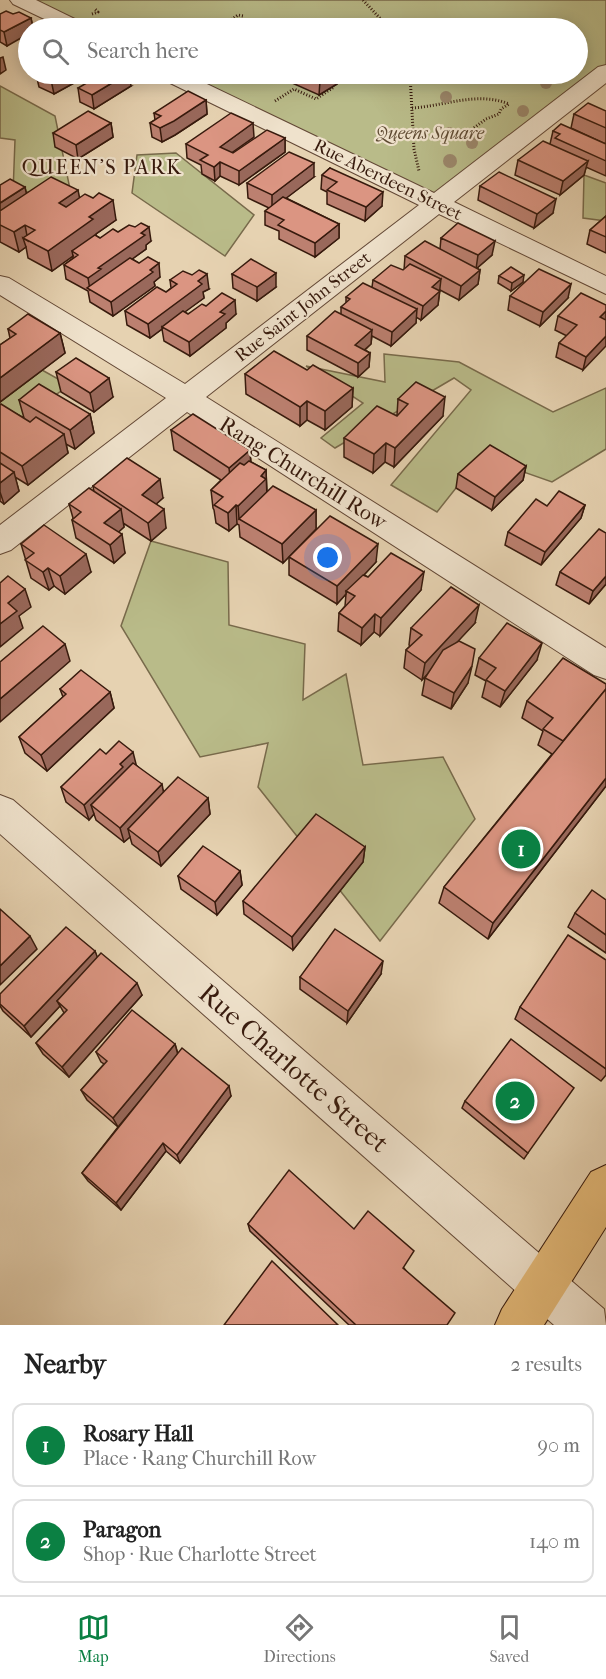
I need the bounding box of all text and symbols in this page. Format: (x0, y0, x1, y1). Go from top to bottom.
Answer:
search box (18, 18, 588, 84)
icon: search (39, 35, 72, 68)
text: Search here (87, 38, 199, 64)
park label: Queens Square (375, 123, 485, 144)
street label: Rue Aberdeen Street (310, 135, 466, 225)
district label: QUEEN'S PARK (22, 156, 182, 179)
street label: Rue Saint John Street (231, 247, 376, 367)
street label: Rang Churchill Row (215, 411, 392, 535)
your location (313, 543, 342, 572)
pin: 1 (502, 826, 540, 872)
street label: Rue Charlotte Street (193, 977, 396, 1159)
pin: 2 (496, 1078, 534, 1124)
text: Nearby (24, 1349, 106, 1380)
text: 2 results (511, 1353, 582, 1376)
text: Rosary Hall (83, 1421, 194, 1447)
text: 1 (42, 1434, 49, 1457)
text: 90 m (538, 1434, 580, 1457)
text: Place · Rang Churchill Row (83, 1447, 316, 1470)
text: Paragon (83, 1517, 161, 1543)
text: 2 (40, 1530, 51, 1553)
text: 140 m (529, 1530, 580, 1553)
text: Shop · Rue Charlotte Street (83, 1543, 317, 1566)
tab: Map (77, 1611, 110, 1666)
tab: Directions (264, 1611, 336, 1666)
tab: Saved (489, 1611, 529, 1666)

